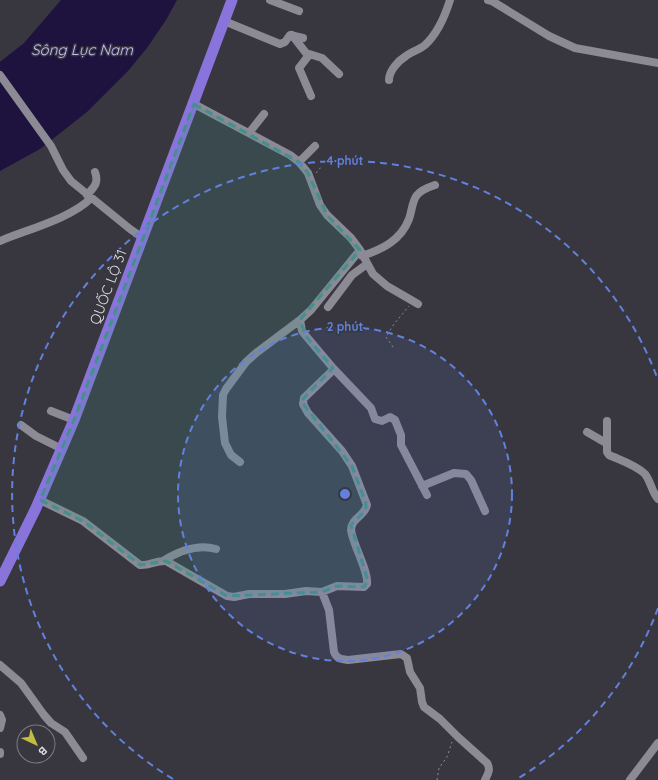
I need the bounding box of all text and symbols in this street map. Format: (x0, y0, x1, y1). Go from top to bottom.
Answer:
water label: Sông Lục Nam (31, 40, 133, 59)
text: 4 phút (327, 153, 364, 168)
street label: QUỐC LỘ 31 (85, 247, 131, 327)
text: 2 phút (327, 319, 363, 334)
centre of rings (338, 487, 352, 501)
north arrow (16, 724, 56, 764)
text: B (35, 744, 50, 759)

